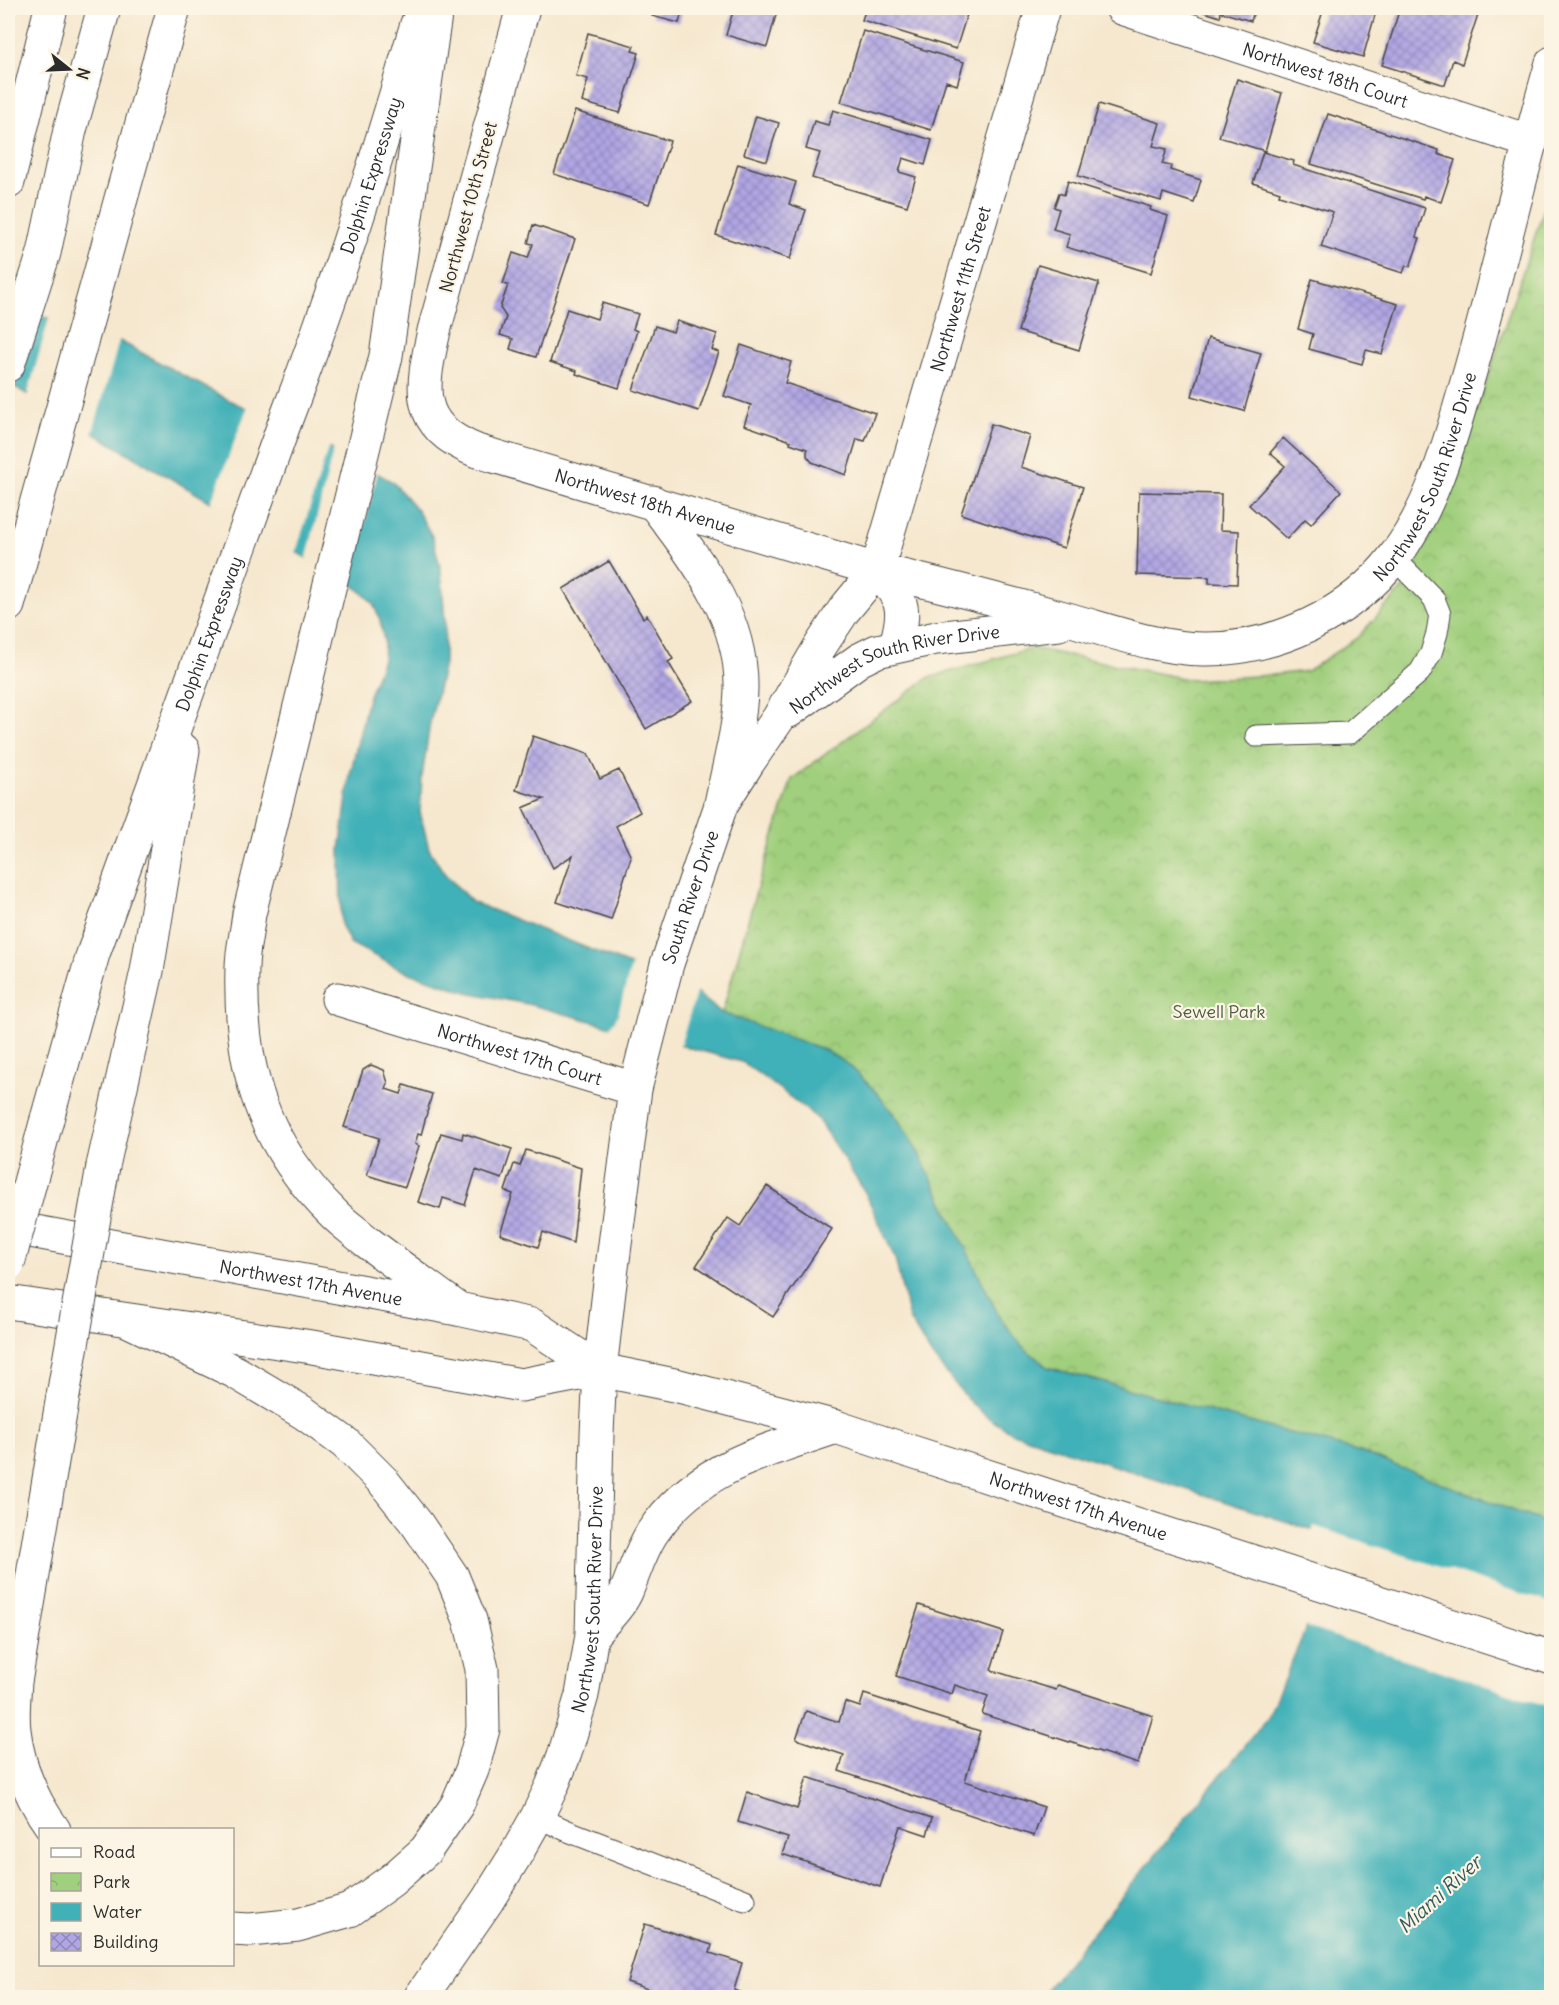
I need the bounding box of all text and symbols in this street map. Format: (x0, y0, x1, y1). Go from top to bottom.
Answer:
street label: Northwest 18th Court (1240, 37, 1411, 112)
north arrow (39, 39, 99, 99)
text: N (72, 65, 94, 82)
street label: Dolphin Expressway (335, 94, 406, 257)
street label: Northwest 10th Street (434, 119, 502, 295)
street label: Northwest 11th Street (925, 203, 995, 374)
street label: Northwest South River Drive (1368, 369, 1481, 586)
street label: Northwest 18th Avenue (552, 463, 738, 539)
street label: Dolphin Expressway (170, 553, 247, 714)
street label: Northwest South River Drive (785, 619, 1001, 719)
street label: South River Drive (656, 827, 723, 967)
park label: Sewell Park (1172, 1000, 1266, 1023)
street label: Northwest 17th Court (435, 1018, 605, 1090)
street label: Northwest 17th Avenue (218, 1254, 404, 1310)
street label: Northwest 17th Avenue (987, 1466, 1170, 1545)
street label: Northwest South River Drive (566, 1486, 607, 1716)
legend (39, 1828, 234, 1966)
text: Road (93, 1840, 136, 1863)
water label: Miami River (1392, 1848, 1488, 1938)
text: Park (93, 1870, 130, 1893)
text: Water (93, 1900, 143, 1923)
text: Building (93, 1930, 158, 1953)

